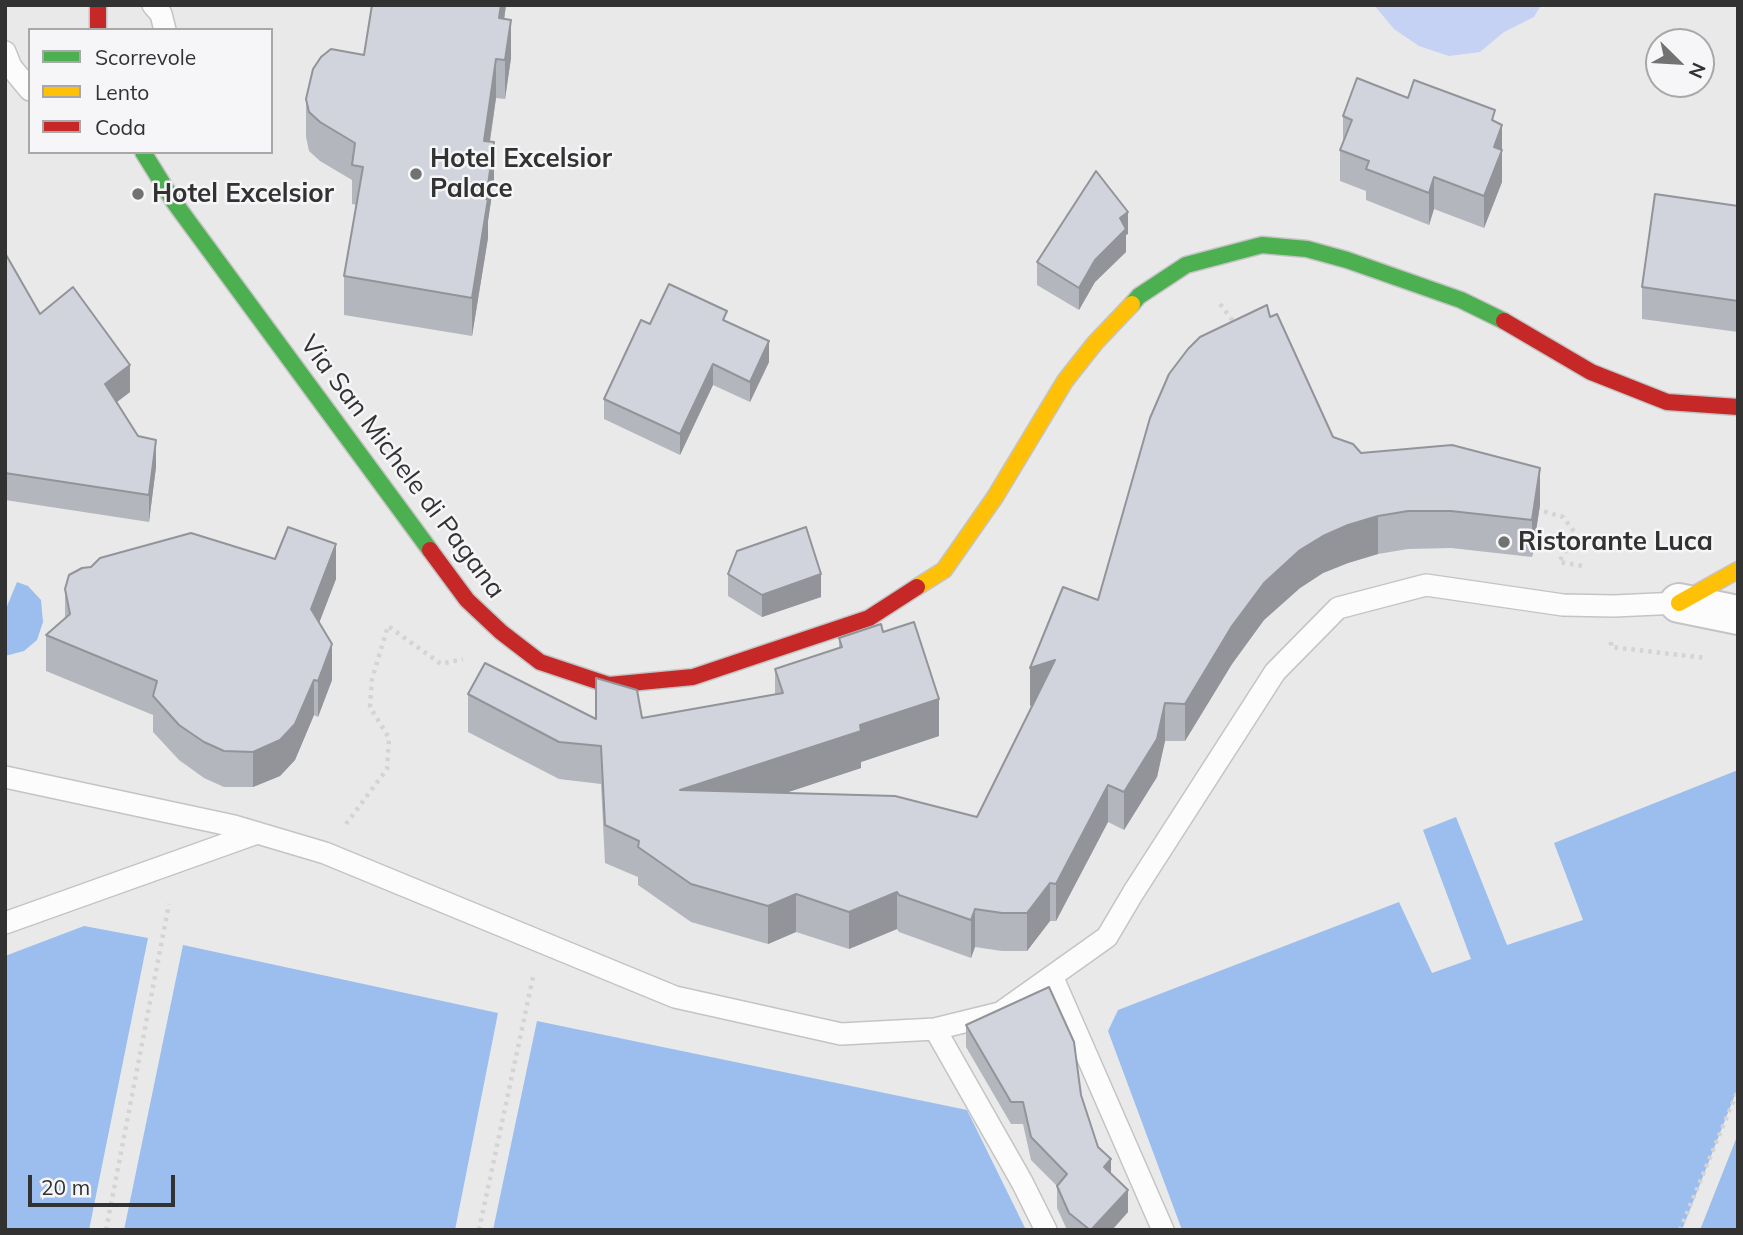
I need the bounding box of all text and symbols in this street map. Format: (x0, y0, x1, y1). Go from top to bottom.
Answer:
legend (28, 28, 273, 154)
north arrow (1645, 28, 1715, 98)
text: Scorrevole (95, 44, 196, 70)
text: N (1683, 59, 1711, 82)
text: Lento (95, 79, 149, 105)
text: Coda (95, 114, 146, 140)
place label: Hotel Excelsior Palace (430, 143, 612, 204)
marker: Hotel Excelsior Palace (408, 166, 424, 182)
place label: Hotel Excelsior (152, 178, 334, 210)
marker: Hotel Excelsior (130, 186, 146, 202)
street label: Via San Michele di Pagana (293, 329, 511, 605)
place label: Ristorante Luca (1518, 526, 1713, 558)
marker: Ristorante Luca (1496, 534, 1512, 550)
scale bar (32, 1162, 178, 1206)
text: 20 m (41, 1174, 90, 1200)

